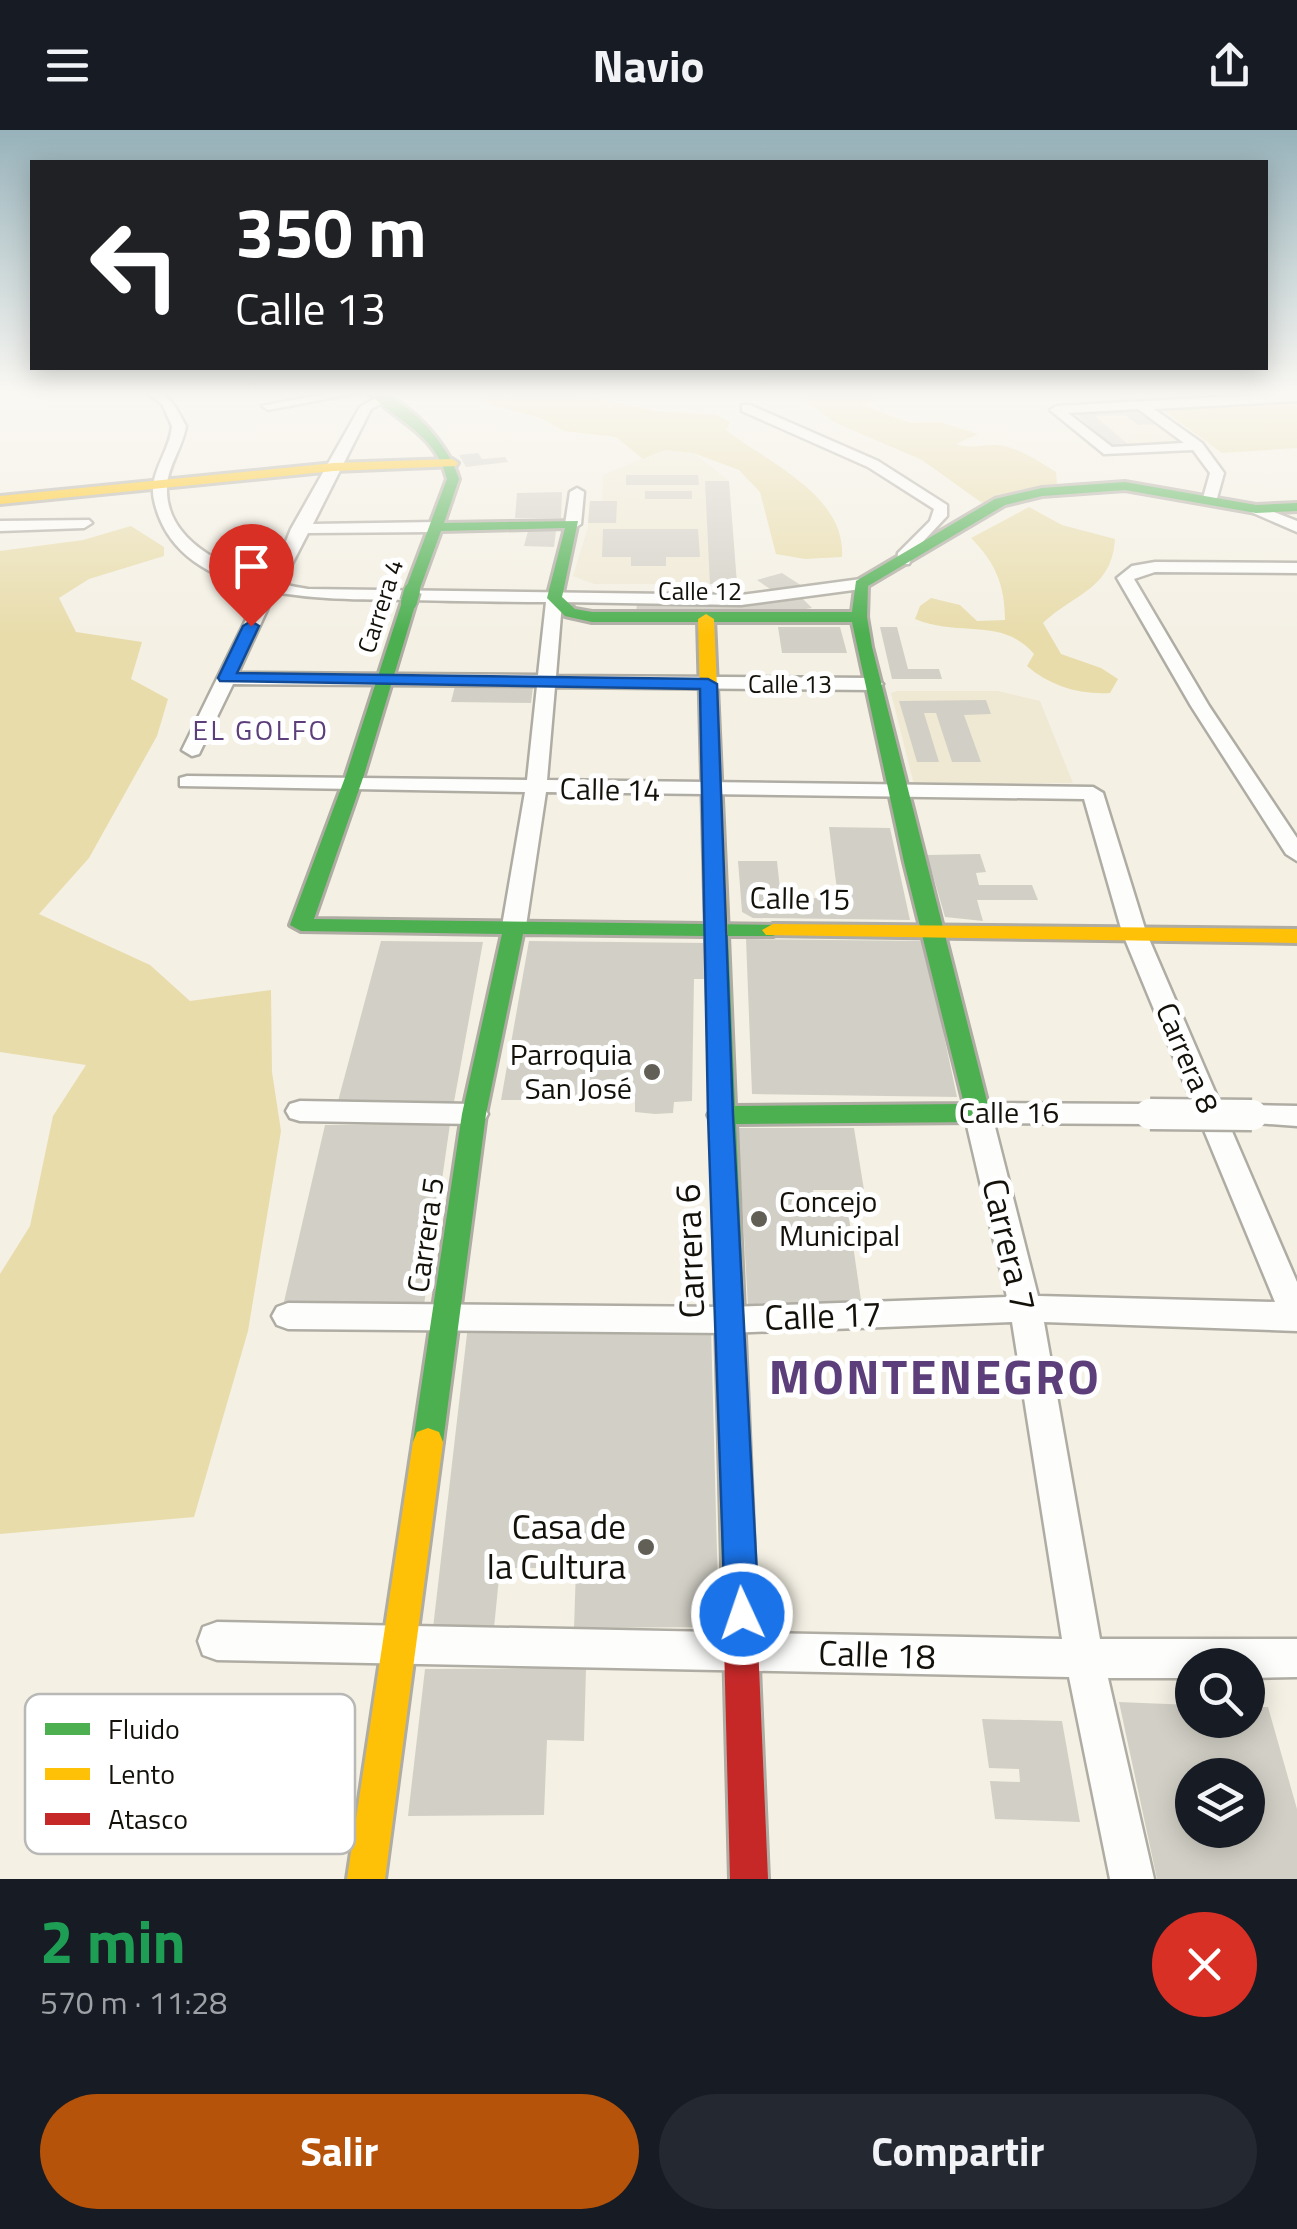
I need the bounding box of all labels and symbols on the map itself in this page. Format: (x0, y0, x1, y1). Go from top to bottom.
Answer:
pin (209, 524, 294, 627)
street label: Carrera 4 (347, 554, 413, 658)
street label: Calle 12 (658, 572, 742, 610)
street label: Calle 13 (748, 665, 832, 703)
district label: EL GOLFO (192, 708, 330, 751)
street label: Calle 14 (559, 765, 661, 813)
street label: Calle 15 (749, 874, 851, 922)
street label: Carrera 8 (1144, 995, 1232, 1120)
place label: Parroquia San José (510, 1031, 632, 1111)
marker: Parroquia San José (641, 1061, 663, 1083)
street label: Calle 16 (959, 1089, 1059, 1135)
street label: Carrera 7 (968, 1173, 1051, 1317)
street label: Carrera 5 (394, 1174, 456, 1295)
place label: Concejo Municipal (779, 1178, 900, 1258)
street label: Carrera 6 (660, 1183, 718, 1319)
marker: Concejo Municipal (748, 1208, 770, 1230)
street label: Calle 17 (763, 1286, 883, 1344)
district label: MONTENEGRO (769, 1340, 1101, 1413)
place label: Casa de la Cultura (487, 1499, 626, 1593)
marker: Casa de la Cultura (635, 1536, 657, 1558)
position arrow (690, 1562, 794, 1666)
street label: Calle 18 (817, 1625, 937, 1683)
legend (25, 1694, 355, 1854)
text: Fluido (108, 1707, 180, 1750)
text: Lento (108, 1752, 175, 1795)
text: Atasco (108, 1797, 188, 1840)

